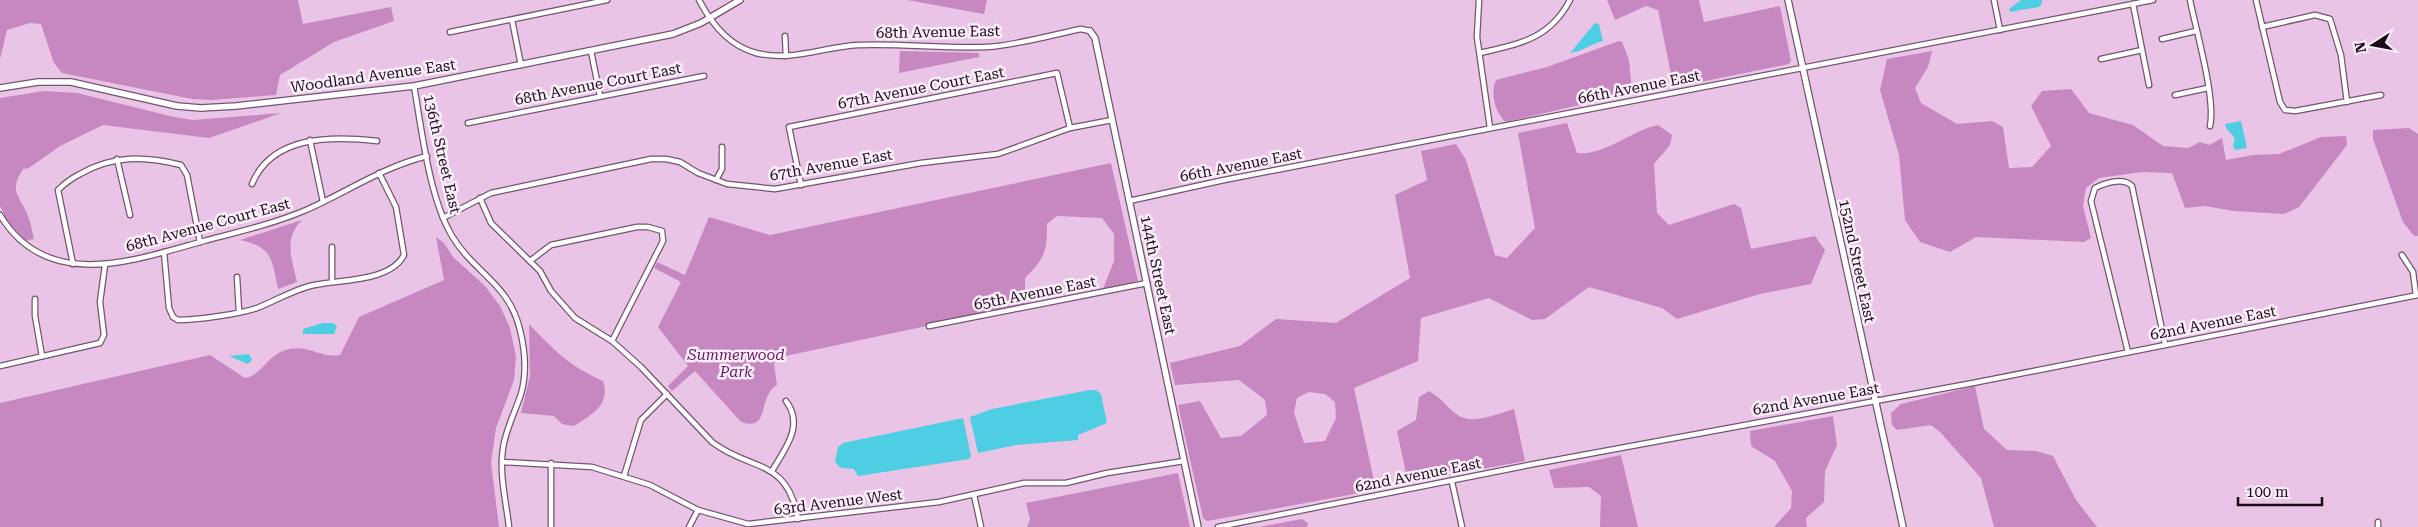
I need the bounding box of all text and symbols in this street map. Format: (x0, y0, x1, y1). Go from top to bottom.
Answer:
north arrow (2348, 20, 2398, 70)
street label: 68th Avenue East (876, 22, 1001, 42)
text: N (2351, 40, 2369, 54)
street label: Woodland Avenue East (289, 55, 457, 97)
street label: 68th Avenue Court East (513, 59, 683, 109)
street label: 67th Avenue Court East (836, 63, 1006, 113)
street label: 66th Avenue East (1576, 66, 1702, 108)
street label: 136th Street East (420, 93, 465, 216)
street label: 66th Avenue East (1178, 144, 1304, 186)
street label: 67th Avenue East (768, 145, 894, 185)
street label: 68th Avenue Court East (124, 194, 292, 256)
street label: 152nd Street East (1835, 198, 1879, 325)
street label: 144th Street East (1137, 214, 1180, 337)
street label: 65th Avenue East (972, 272, 1098, 314)
street label: 62nd Avenue East (2148, 302, 2278, 344)
park label: Summerwood Park (686, 346, 785, 381)
street label: 62nd Avenue East (1751, 379, 1881, 419)
street label: 62nd Avenue East (1353, 454, 1483, 496)
scale bar (2238, 474, 2322, 506)
text: 100 m (2246, 483, 2289, 501)
street label: 63rd Avenue West (773, 485, 904, 519)

